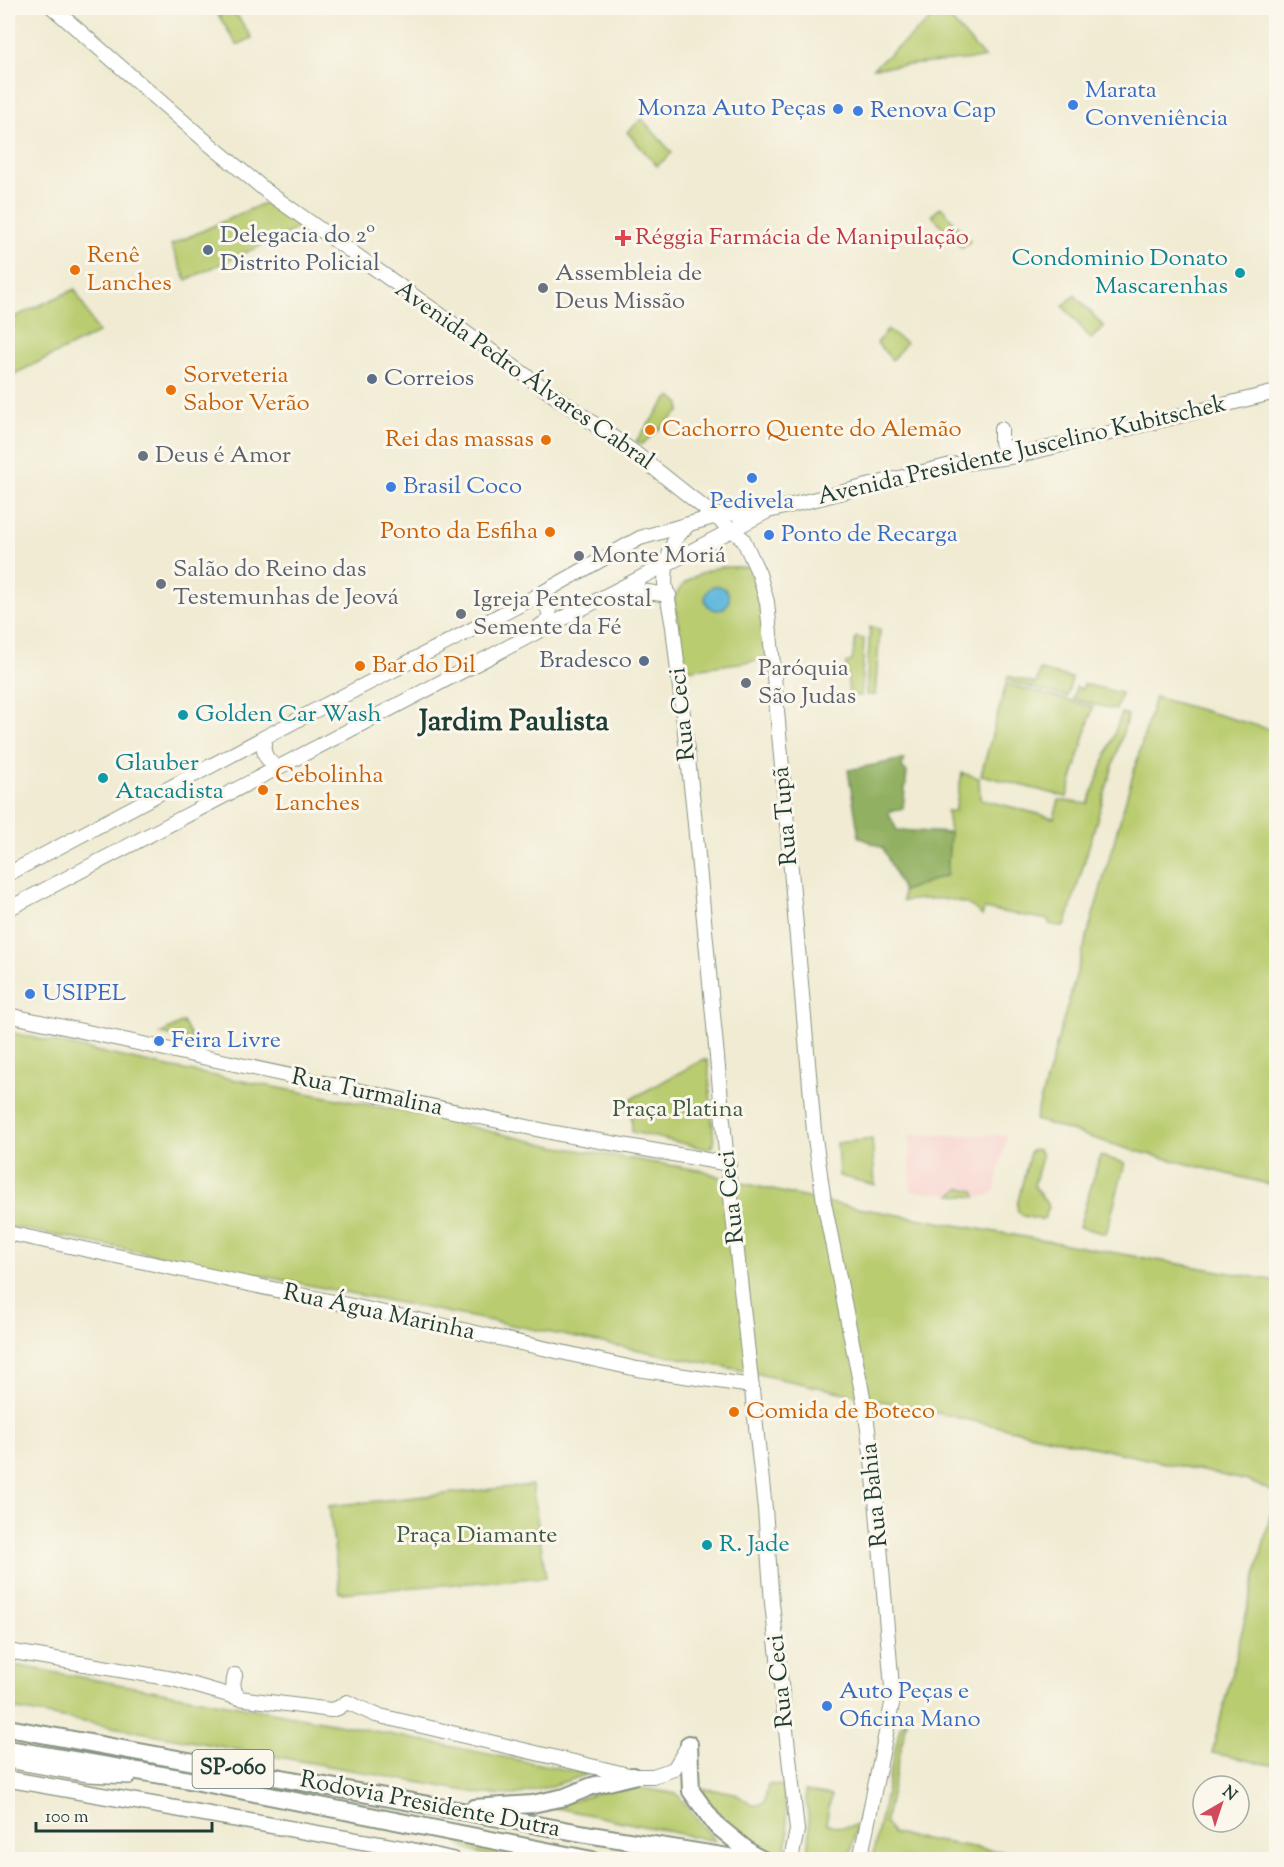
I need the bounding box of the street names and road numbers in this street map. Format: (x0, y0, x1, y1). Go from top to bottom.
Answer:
street label: Avenida Pedro Álvares Cabral (387, 273, 661, 479)
street label: Avenida Presidente Juscelino Kubitschek (814, 387, 1230, 515)
street label: Rua Ceci (661, 665, 705, 763)
street label: Rua Tupã (765, 765, 807, 867)
street label: Rua Turmalina (288, 1060, 446, 1126)
street label: Rua Ceci (710, 1148, 754, 1246)
street label: Rua Água Marinha (280, 1276, 478, 1350)
street label: Rua Bahia (853, 1441, 897, 1549)
street label: Rua Ceci (759, 1632, 803, 1730)
road number: SP-060 (192, 1750, 274, 1788)
street label: Rodovia Presidente Dutra (297, 1763, 563, 1847)

